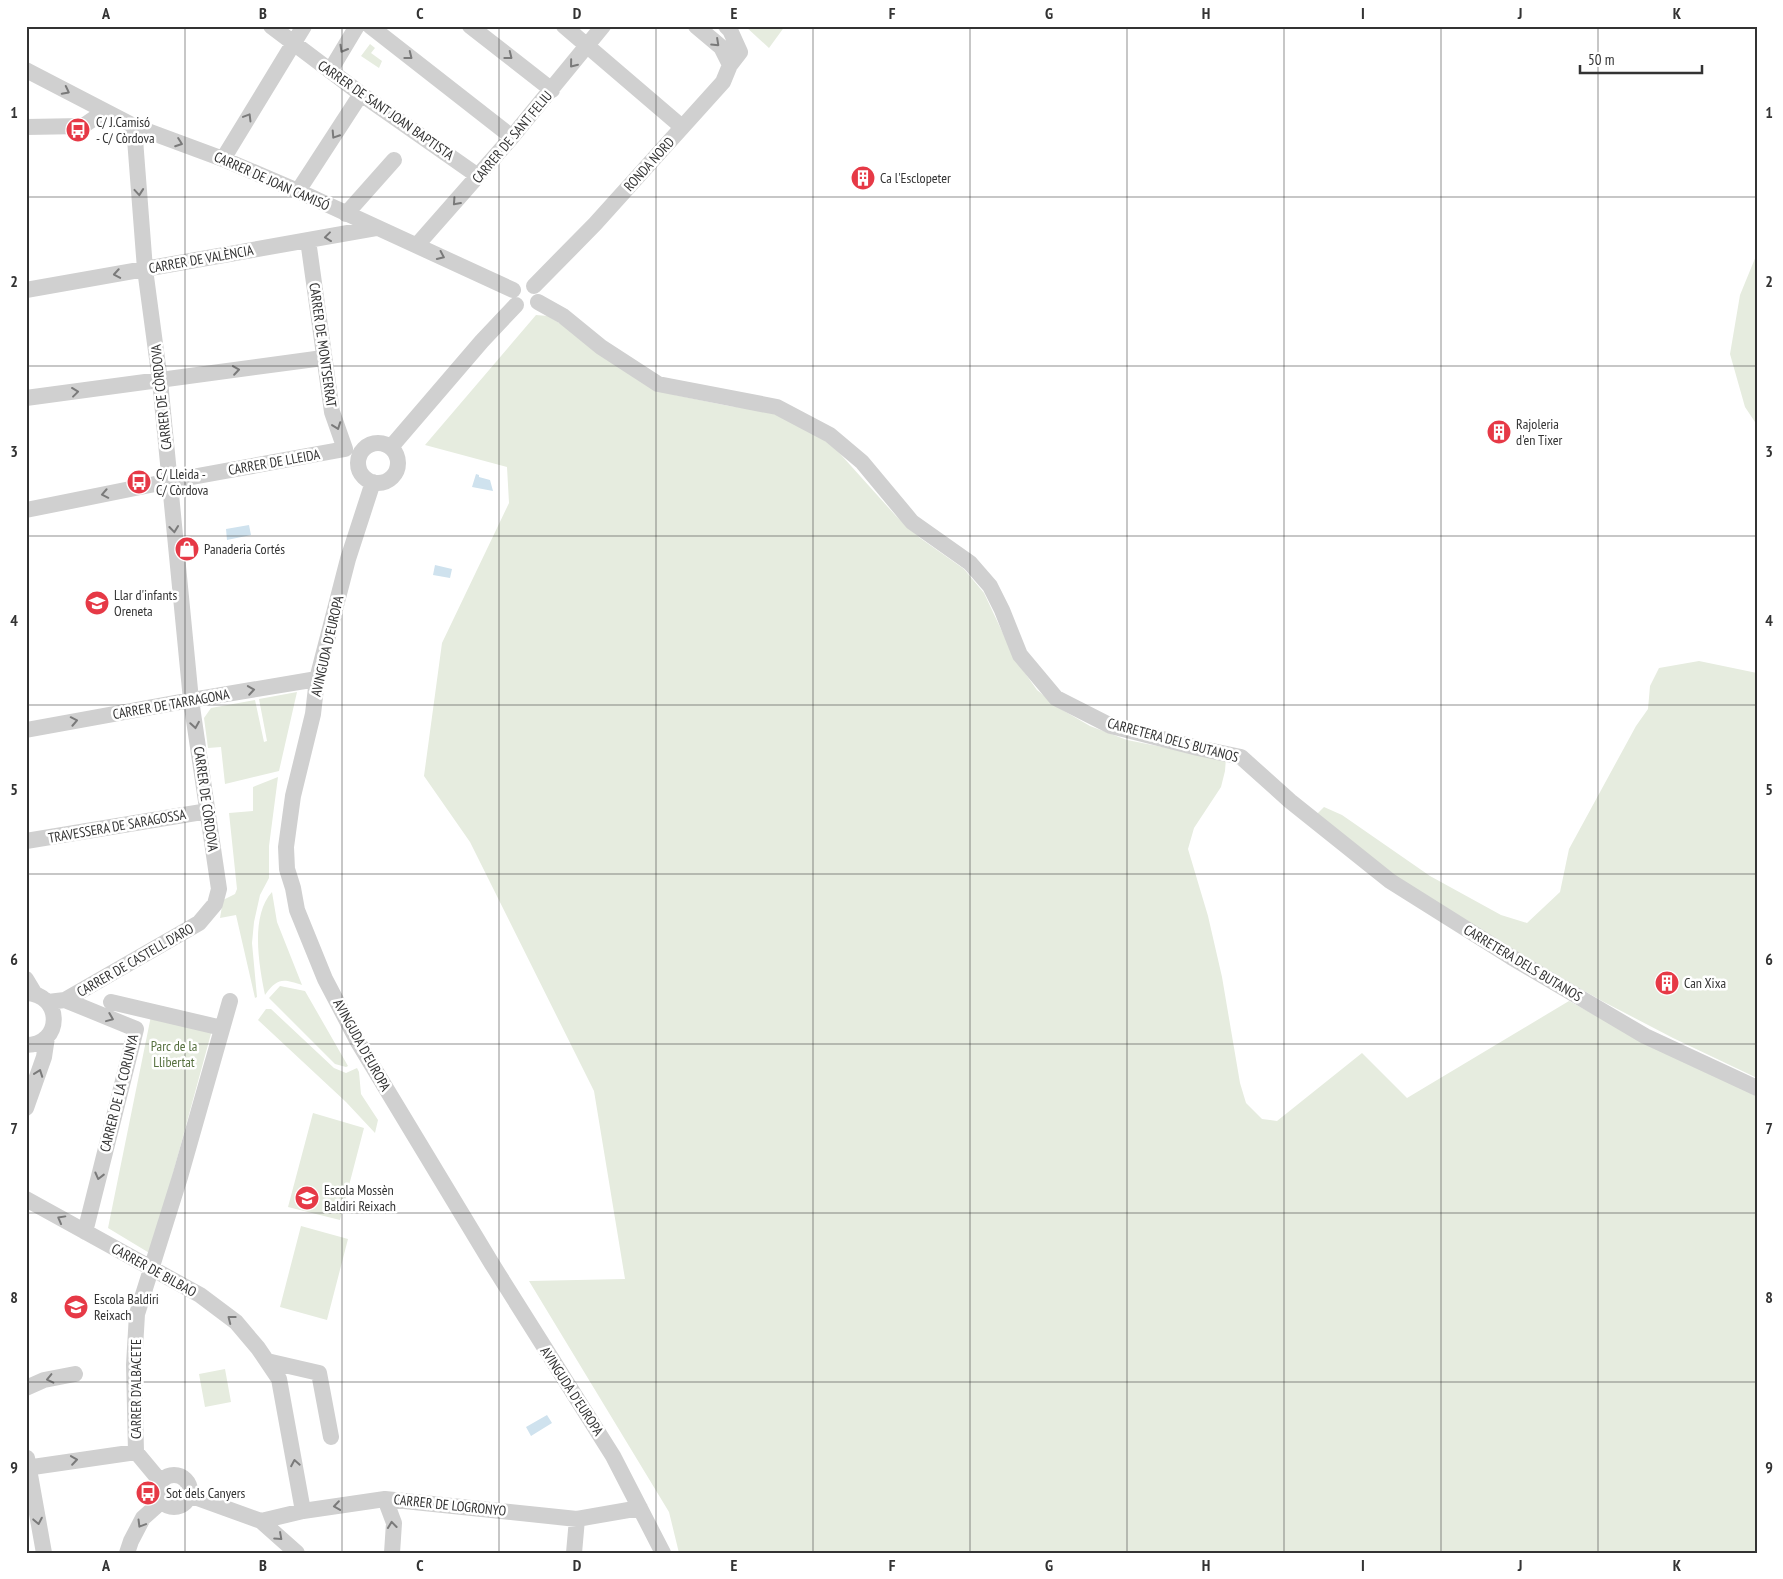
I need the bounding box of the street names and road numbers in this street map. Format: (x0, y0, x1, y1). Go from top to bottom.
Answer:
street label: CARRER DE SANT JOAN BAPTISTA (315, 56, 458, 164)
street label: CARRER DE SANT FELIU (468, 87, 556, 187)
street label: RONDA NORD (620, 133, 678, 195)
street label: CARRER DE JOAN CAMISÓ (211, 147, 333, 215)
street label: CARRER DE VALÈNCIA (147, 241, 255, 277)
street label: CARRER DE MONTSERRAT (305, 281, 341, 409)
street label: CARRER DE CÒRDOVA (146, 343, 175, 451)
street label: CARRER DE LLEIDA (227, 445, 322, 479)
street label: AVINGUDA D'EUROPA (307, 594, 347, 698)
street label: CARRER DE TARRAGONA (111, 685, 231, 723)
street label: CARRETERA DELS BUTANOS (1105, 714, 1241, 766)
street label: CARRER DE CÒRDOVA (190, 745, 222, 853)
street label: TRAVESSERA DE SARAGOSSA (47, 805, 188, 847)
street label: CARRER DE CASTELL D'ARO (73, 919, 197, 1001)
street label: CARRETERA DELS BUTANOS (1460, 920, 1586, 1006)
street label: AVINGUDA D'EUROPA (329, 996, 395, 1095)
street label: CARRER DE LA CORUNYA (96, 1032, 142, 1154)
street label: CARRER DE BILBAO (108, 1239, 200, 1301)
street label: CARRER D'ALBACETE (127, 1339, 145, 1439)
street label: AVINGUDA D'EUROPA (536, 1343, 608, 1439)
street label: CARRER DE LOGRONYO (393, 1490, 507, 1520)

